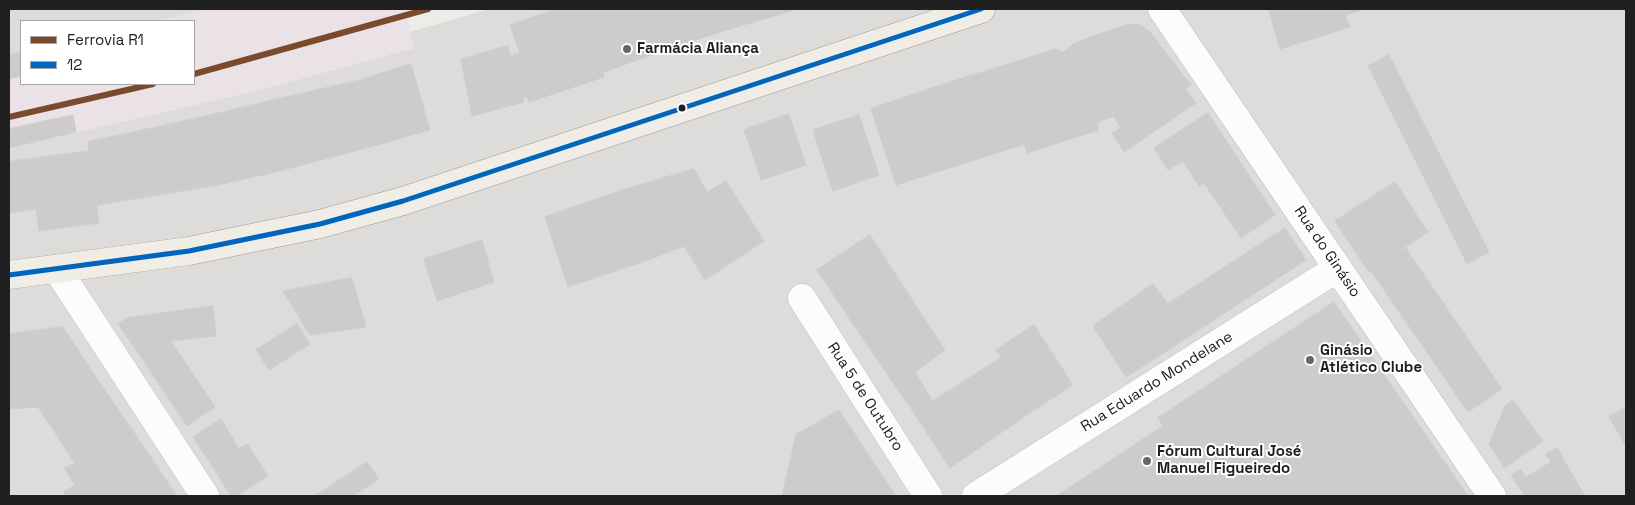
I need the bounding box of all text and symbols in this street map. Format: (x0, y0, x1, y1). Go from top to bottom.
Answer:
legend (20, 20, 195, 85)
text: Ferrovia R1 (67, 30, 144, 49)
place label: Farmácia Aliança (637, 40, 759, 58)
marker: Farmácia Aliança (621, 43, 633, 55)
text: 12 (67, 55, 82, 74)
unlabelled marker (677, 103, 687, 113)
street label: Rua do Ginásio (1290, 203, 1364, 301)
street label: Rua Eduardo Mondelane (1078, 328, 1236, 436)
street label: Rua 5 de Outubro (823, 339, 907, 455)
place label: Ginásio Atlético Clube (1320, 342, 1422, 377)
marker: Ginásio Atlético Clube (1304, 354, 1316, 366)
place label: Fórum Cultural José Manuel Figueiredo (1157, 443, 1301, 478)
marker: Fórum Cultural José Manuel Figueiredo (1141, 455, 1153, 467)

